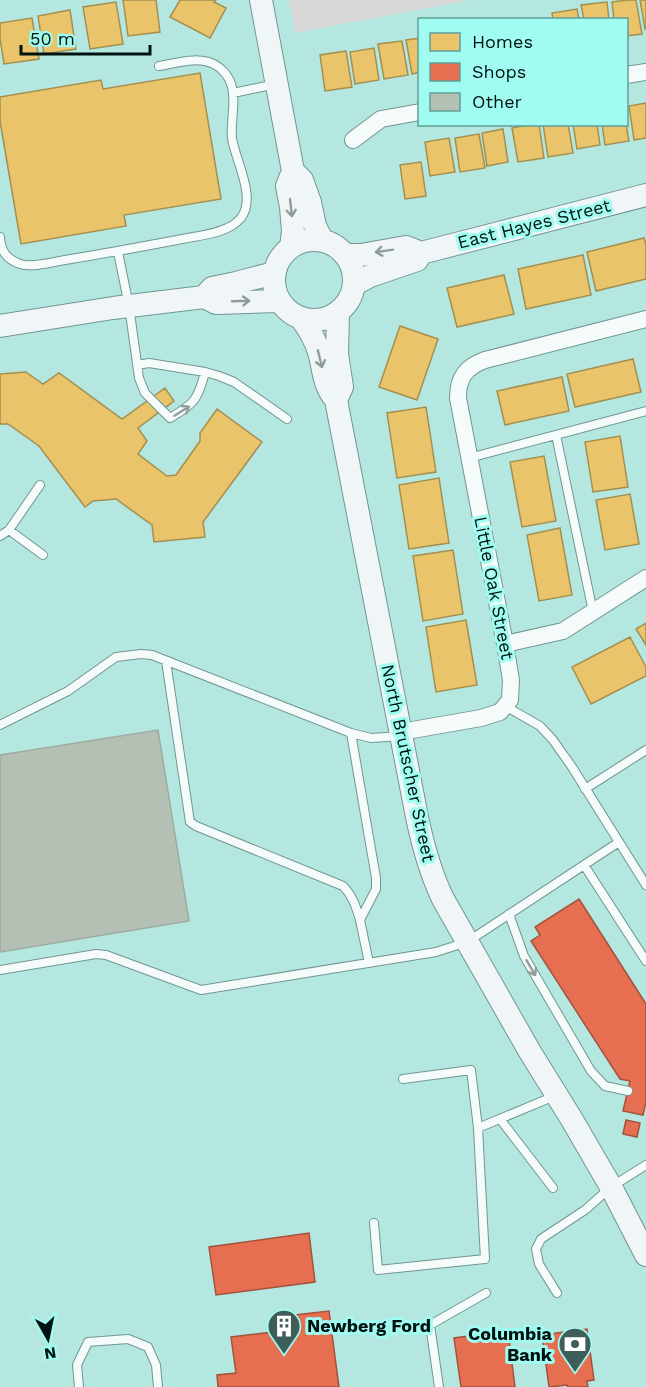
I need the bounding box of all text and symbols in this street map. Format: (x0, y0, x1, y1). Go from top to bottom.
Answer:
scale bar (21, 18, 150, 56)
legend (418, 18, 628, 126)
text: 50 m (30, 28, 75, 49)
text: Homes (472, 31, 533, 52)
text: Shops (472, 61, 526, 82)
text: Other (472, 91, 522, 112)
street label: East Hayes Street (455, 194, 613, 253)
one-way arrow (286, 198, 297, 218)
one-way arrow (375, 246, 395, 257)
one-way arrow (230, 296, 250, 307)
one-way arrow (315, 349, 327, 368)
one-way arrow (173, 404, 190, 416)
street label: Little Oak Street (470, 515, 519, 662)
street label: North Brutscher Street (377, 662, 440, 864)
one-way arrow (525, 959, 537, 976)
building icon: Newberg Ford (266, 1308, 302, 1355)
north arrow (18, 1309, 78, 1369)
place label: Newberg Ford (307, 1315, 431, 1336)
place label: Columbia Bank (468, 1323, 553, 1365)
bank icon: Columbia Bank (557, 1326, 593, 1373)
text: N (43, 1343, 58, 1364)

